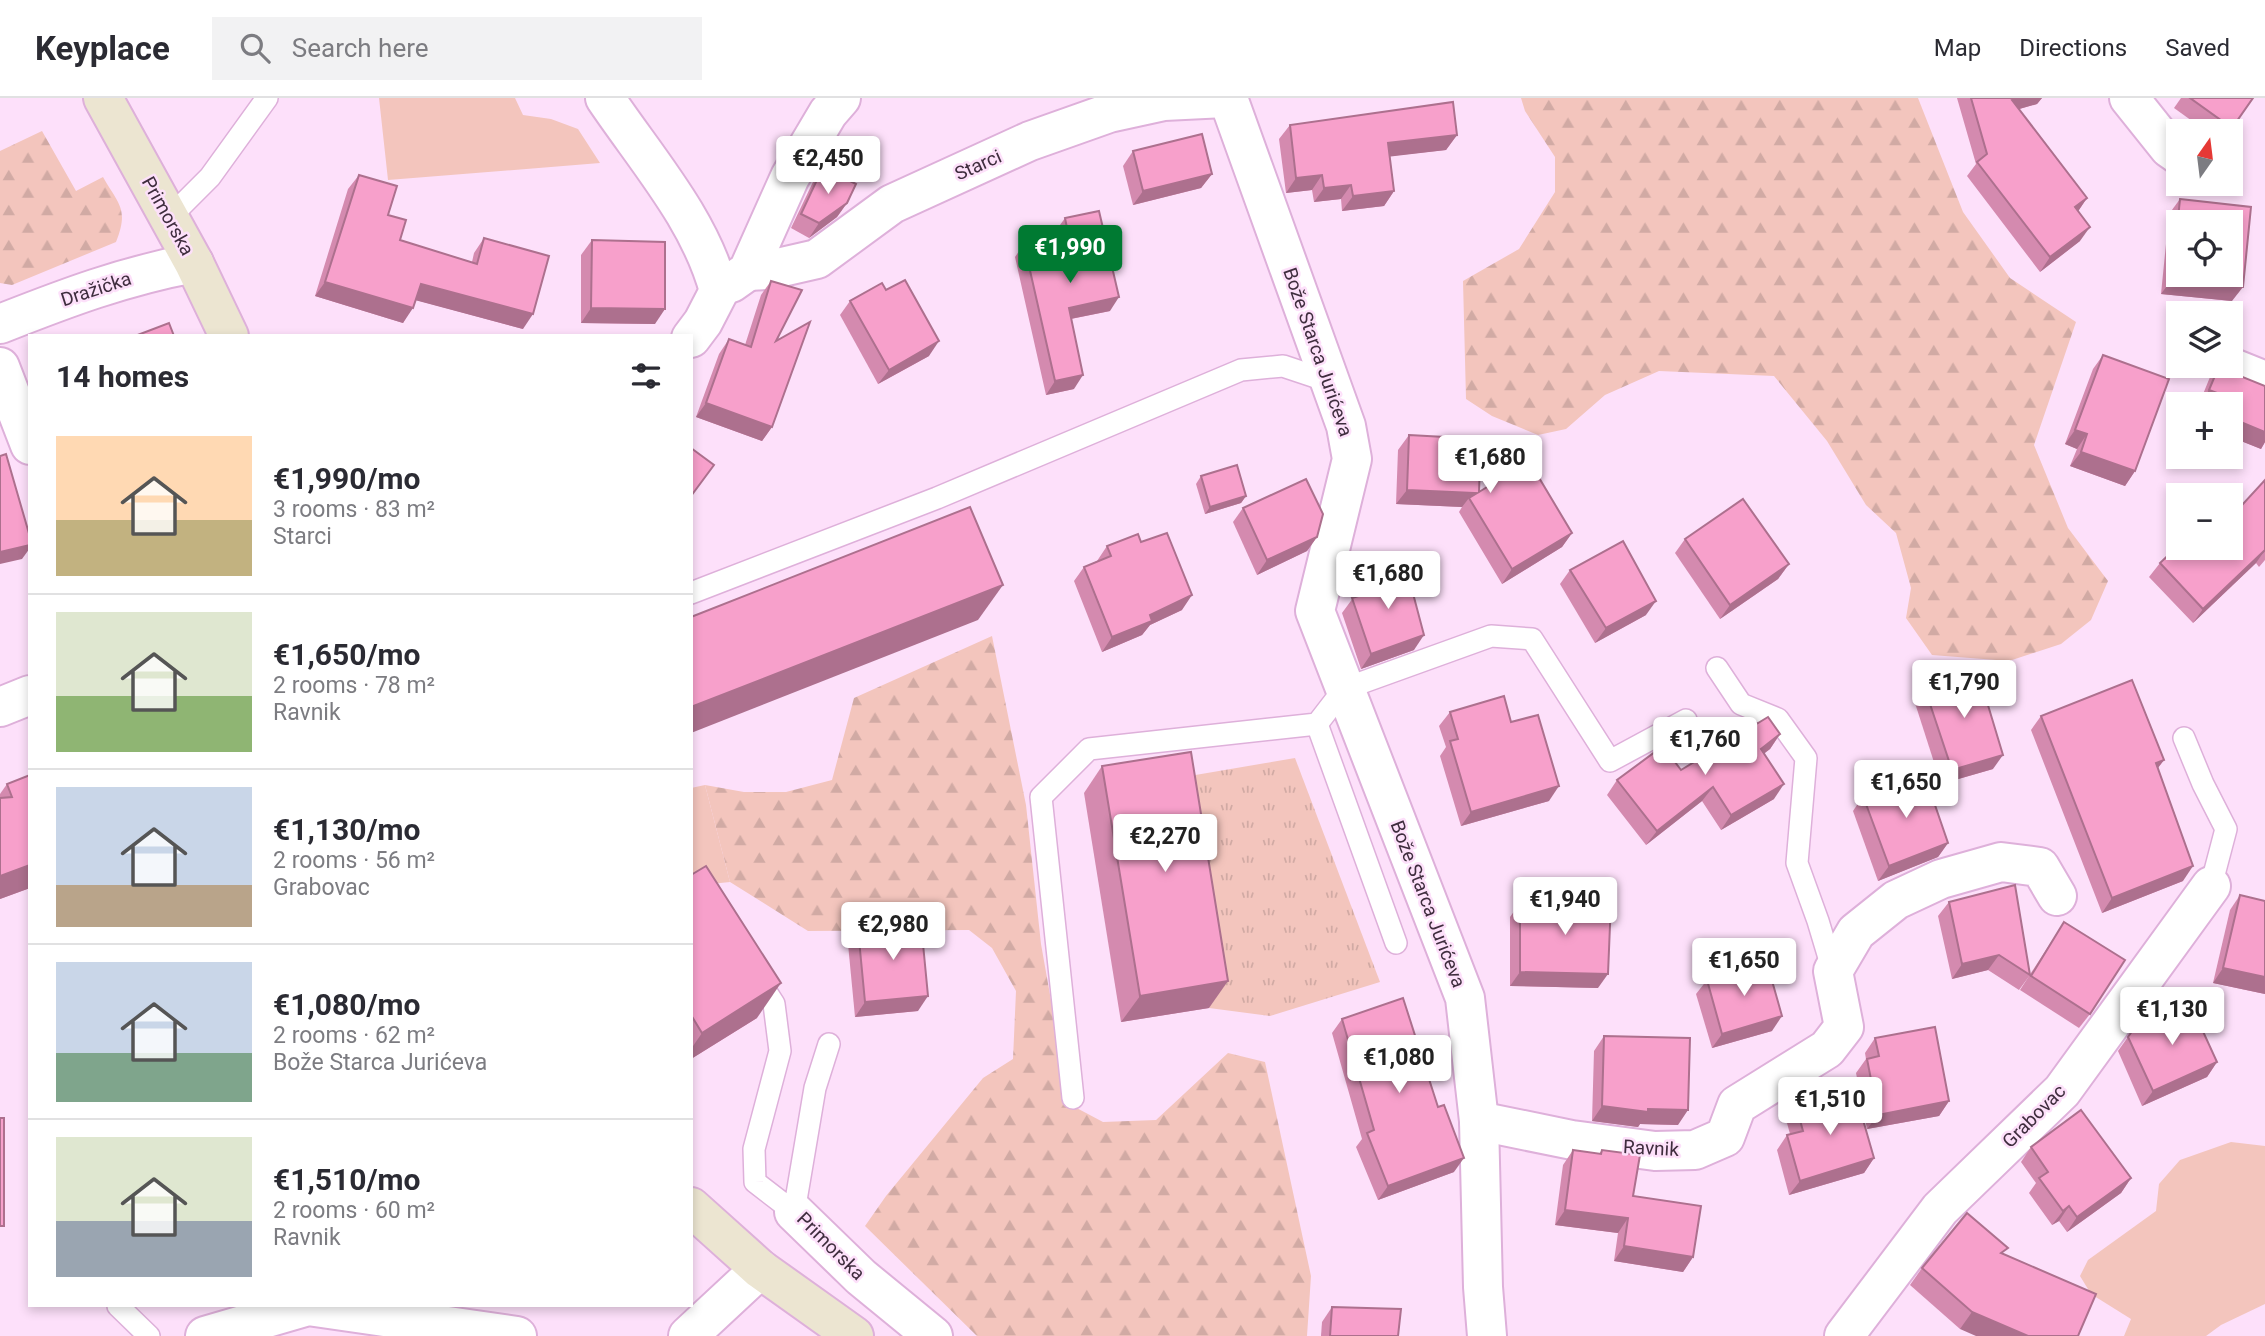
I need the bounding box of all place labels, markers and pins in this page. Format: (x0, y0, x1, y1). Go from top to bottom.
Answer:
pin: €2,450 (771, 136, 885, 196)
pin: €1,990 (1013, 226, 1127, 285)
pin: €1,680 (1433, 436, 1547, 495)
pin: €1,680 (1331, 552, 1445, 611)
pin: €1,790 (1907, 660, 2021, 720)
pin: €1,760 (1648, 718, 1762, 777)
pin: €1,650 (1849, 760, 1963, 820)
pin: €2,270 (1108, 814, 1222, 874)
pin: €1,940 (1508, 878, 1622, 937)
pin: €2,980 (836, 902, 950, 962)
pin: €1,650 (1687, 939, 1801, 998)
pin: €1,130 (2115, 988, 2229, 1047)
pin: €1,080 (1342, 1035, 1456, 1095)
pin: €1,510 (1773, 1077, 1887, 1137)

